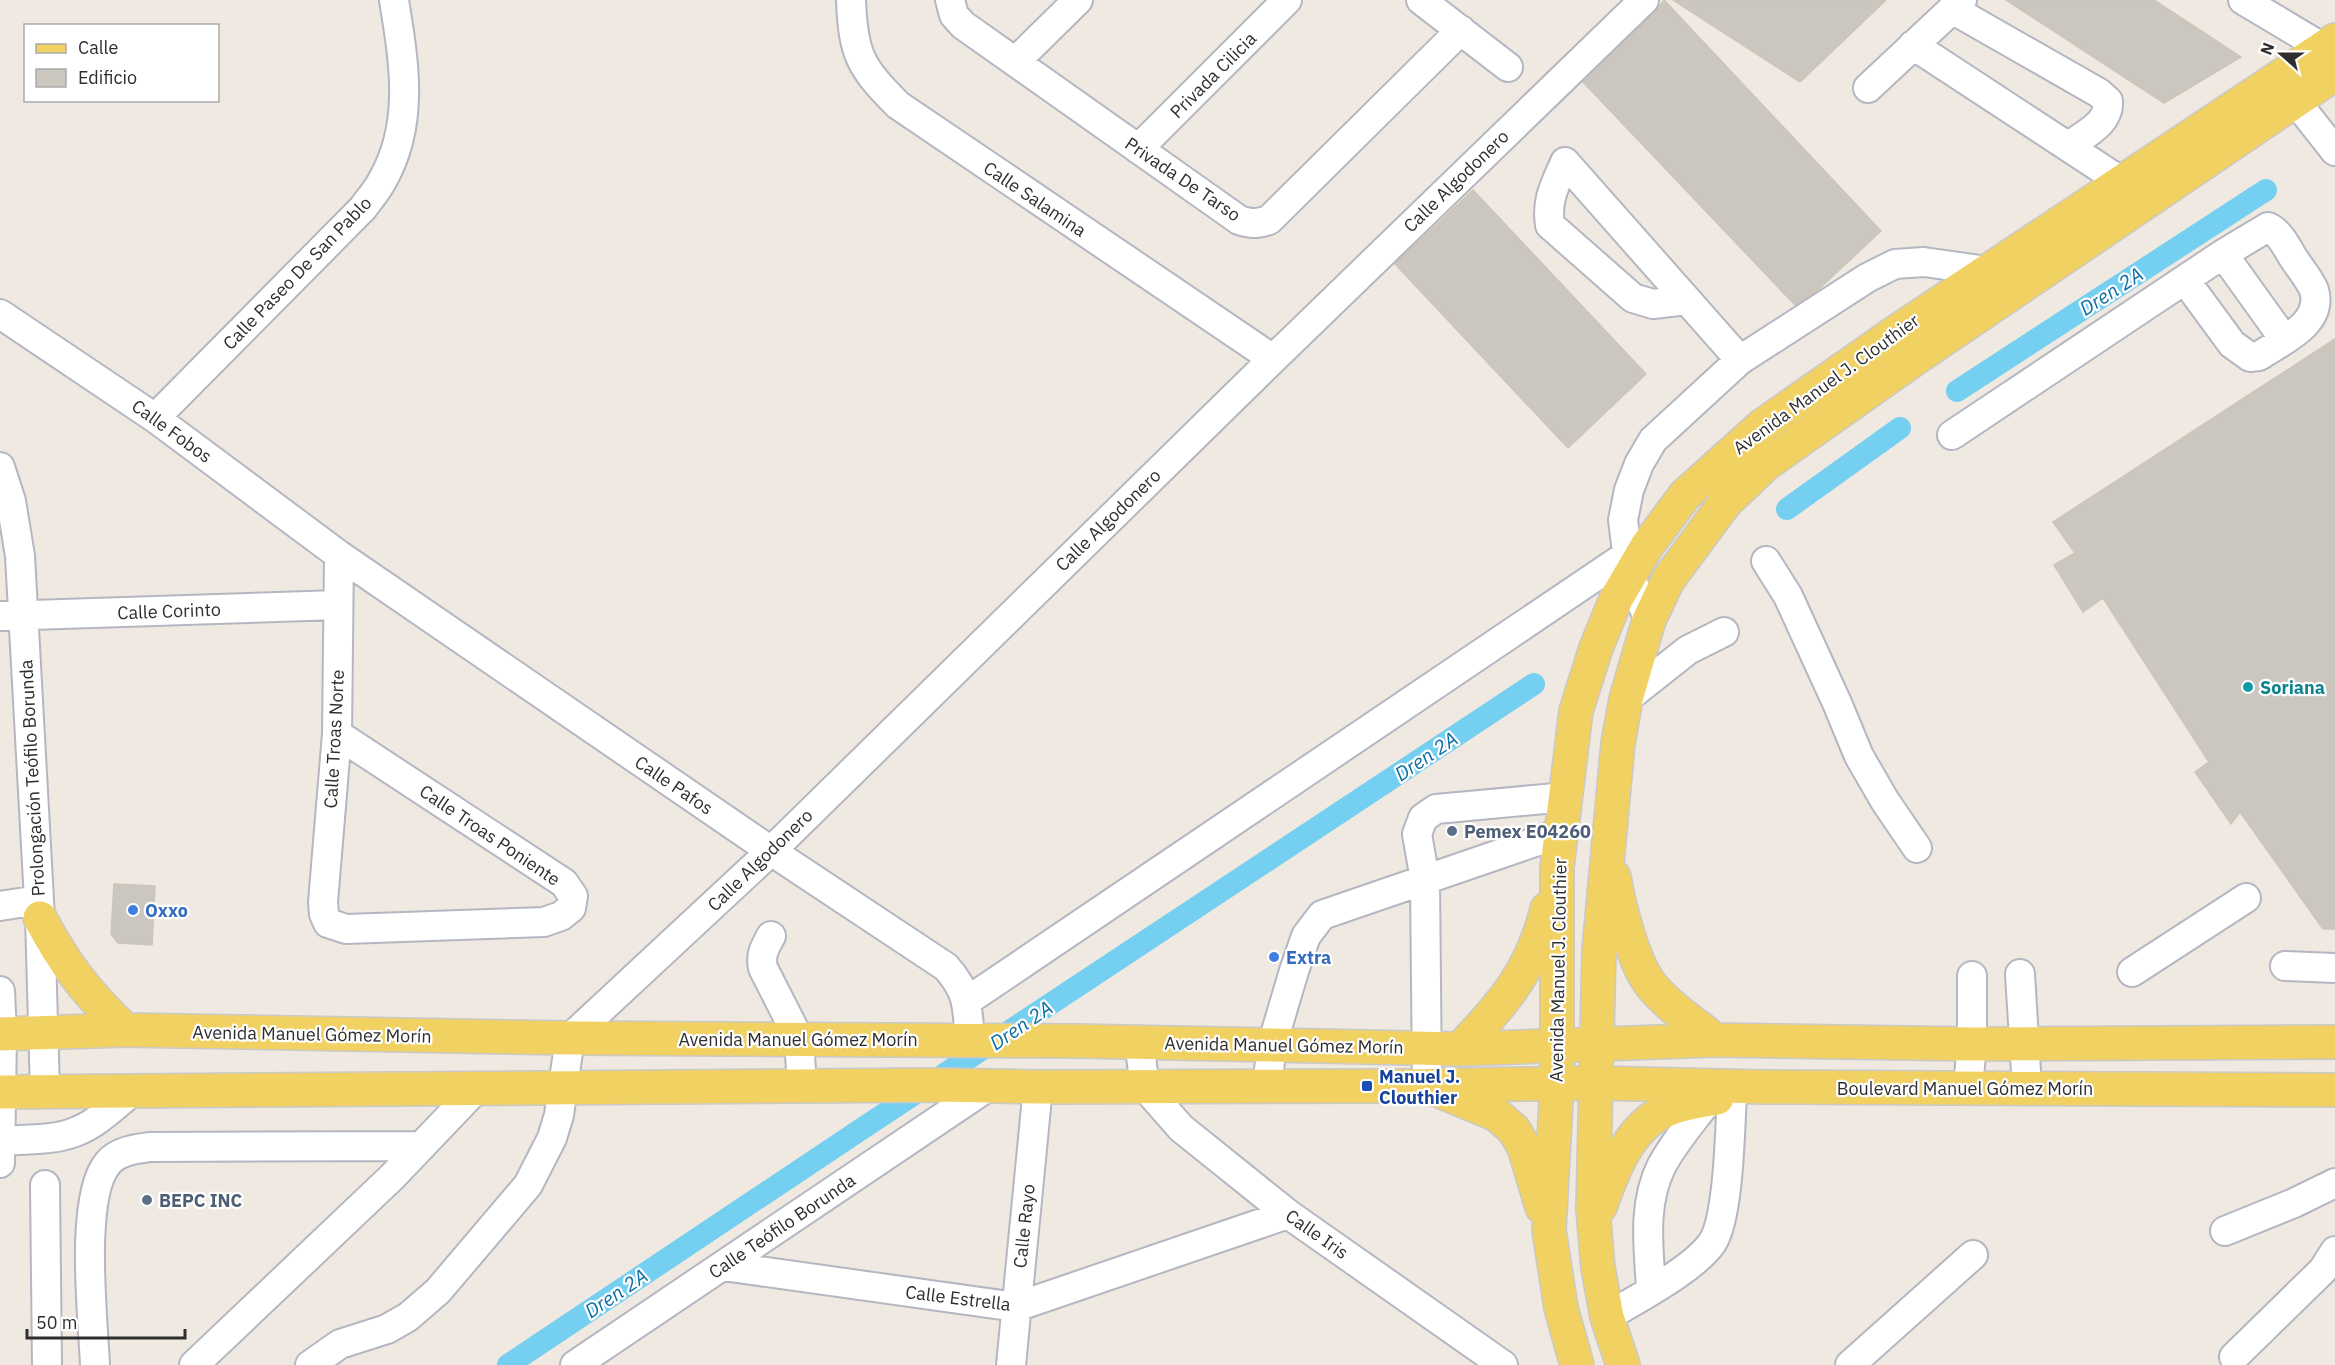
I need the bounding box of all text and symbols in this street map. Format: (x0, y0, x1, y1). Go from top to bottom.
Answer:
legend (24, 24, 219, 102)
north arrow (2251, 24, 2311, 84)
street label: Privada Cilicia (1165, 27, 1261, 123)
text: Calle (78, 36, 118, 59)
text: N (2256, 40, 2278, 58)
text: Edificio (78, 66, 137, 89)
street label: Calle Algodonero (1398, 125, 1514, 237)
street label: Privada De Tarso (1121, 132, 1245, 226)
street label: Calle Salamina (979, 156, 1091, 242)
street label: Calle Paseo De San Pablo (218, 191, 376, 355)
water label: Dren 2A (2074, 260, 2148, 322)
street label: Avenida Manuel J. Clouthier (1728, 309, 1924, 459)
street label: Calle Fobos (127, 394, 217, 468)
street label: Calle Algodonero (1050, 464, 1166, 576)
street label: Calle Corinto (117, 598, 221, 624)
street label: Prolongación Teófilo Borunda (14, 659, 50, 897)
street label: Calle Troas Norte (319, 669, 349, 809)
place label: Soriana (2260, 676, 2325, 699)
marker: Soriana (2241, 680, 2255, 694)
water label: Dren 2A (1389, 725, 1463, 787)
street label: Calle Pafos (630, 750, 718, 820)
street label: Calle Troas Poniente (415, 779, 565, 891)
street label: Calle Algodonero (702, 804, 818, 916)
place label: Pemex E04260 (1464, 820, 1591, 843)
marker: Pemex E04260 (1445, 824, 1459, 838)
street label: Avenida Manuel J. Clouthier (1545, 857, 1571, 1082)
place label: Oxxo (145, 899, 188, 922)
marker: Oxxo (126, 903, 140, 917)
place label: Extra (1286, 946, 1331, 969)
marker: Extra (1267, 950, 1281, 964)
water label: Dren 2A (984, 994, 1058, 1056)
street label: Avenida Manuel Gómez Morín (192, 1020, 432, 1048)
street label: Avenida Manuel Gómez Morín (678, 1028, 918, 1051)
street label: Avenida Manuel Gómez Morín (1164, 1031, 1404, 1059)
place label: Manuel J. Clouthier (1379, 1065, 1460, 1109)
street label: Boulevard Manuel Gómez Morín (1837, 1077, 2093, 1100)
marker: Manuel J. Clouthier (1360, 1079, 1374, 1093)
street label: Calle Teófilo Borunda (704, 1168, 860, 1284)
street label: Calle Rayo (1008, 1183, 1040, 1269)
place label: BEPC INC (159, 1189, 243, 1212)
marker: BEPC INC (140, 1193, 154, 1207)
street label: Calle Iris (1281, 1204, 1353, 1264)
water label: Dren 2A (579, 1262, 653, 1324)
street label: Calle Estrella (904, 1280, 1012, 1316)
scale bar (27, 1302, 184, 1340)
text: 50 m (36, 1311, 78, 1334)

